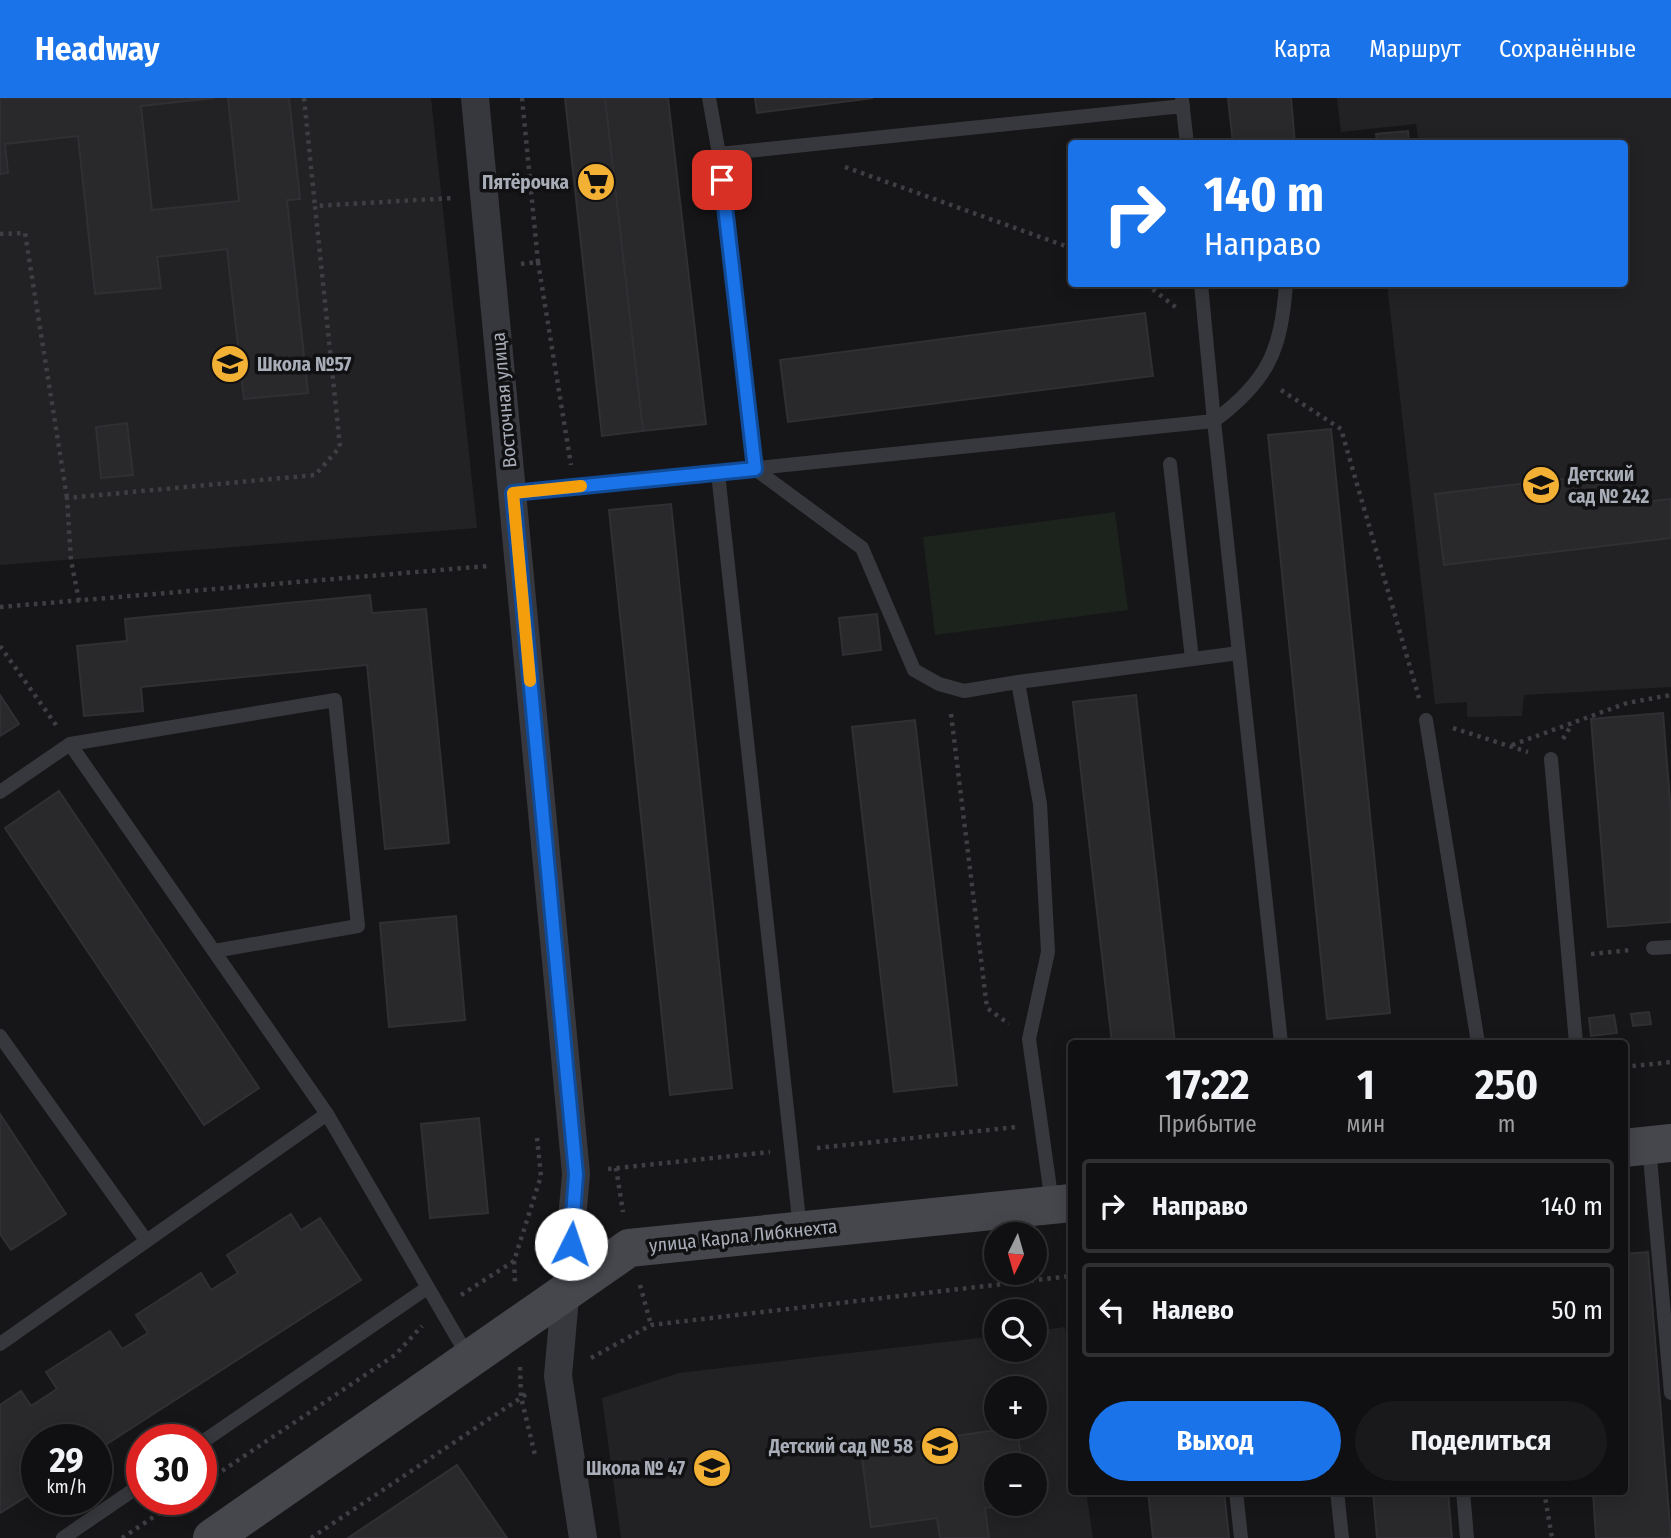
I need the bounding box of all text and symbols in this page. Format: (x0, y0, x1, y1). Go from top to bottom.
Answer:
text: Headway (35, 29, 159, 69)
text: Карта (1274, 35, 1331, 63)
text: Маршрут (1369, 35, 1461, 63)
text: Сохранённые (1499, 35, 1636, 63)
pin (692, 150, 752, 210)
supermarket icon: Пятёрочка (575, 161, 617, 203)
icon: arrive (703, 161, 741, 199)
text: 140 m (1204, 165, 1324, 224)
icon: right (1089, 168, 1180, 259)
place label: Пятёрочка (482, 171, 569, 194)
text: Направо (1204, 225, 1321, 263)
street label: Восточная улица (487, 331, 521, 469)
school or university icon: Школа №57 (209, 343, 251, 385)
place label: Школа №57 (257, 353, 351, 376)
place label: Детский сад № 242 (1567, 463, 1650, 508)
school or university icon: Детский сад № 242 (1520, 464, 1562, 506)
text: 17:22 (1165, 1060, 1249, 1110)
text: 1 (1357, 1060, 1375, 1110)
text: 250 (1475, 1060, 1538, 1110)
text: Прибытие (1158, 1110, 1257, 1138)
text: мин (1347, 1110, 1385, 1138)
text: m (1498, 1110, 1515, 1138)
icon: right (1093, 1187, 1131, 1225)
text: Направо (1152, 1191, 1248, 1222)
text: 140 m (1541, 1191, 1603, 1222)
position arrow (534, 1207, 608, 1281)
street label: улица Карла Либкнехта (648, 1215, 838, 1257)
north arrow (984, 1222, 1046, 1284)
map controls (984, 1222, 1047, 1516)
icon: left (1093, 1291, 1131, 1329)
text: Налево (1152, 1295, 1234, 1326)
text: 50 m (1551, 1295, 1603, 1326)
button: search (984, 1299, 1047, 1362)
button: + (984, 1376, 1047, 1439)
button: Выход (1089, 1401, 1341, 1481)
button: Поделиться (1355, 1401, 1607, 1481)
speed limit sign: 30 (126, 1424, 217, 1515)
school or university icon: Детский сад № 58 (919, 1425, 961, 1467)
place label: Детский сад № 58 (768, 1435, 913, 1458)
text: 29 (49, 1439, 84, 1481)
school or university icon: Школа № 47 (691, 1447, 733, 1489)
button: − (984, 1453, 1047, 1516)
place label: Школа № 47 (586, 1457, 685, 1480)
text: km/h (46, 1476, 87, 1498)

